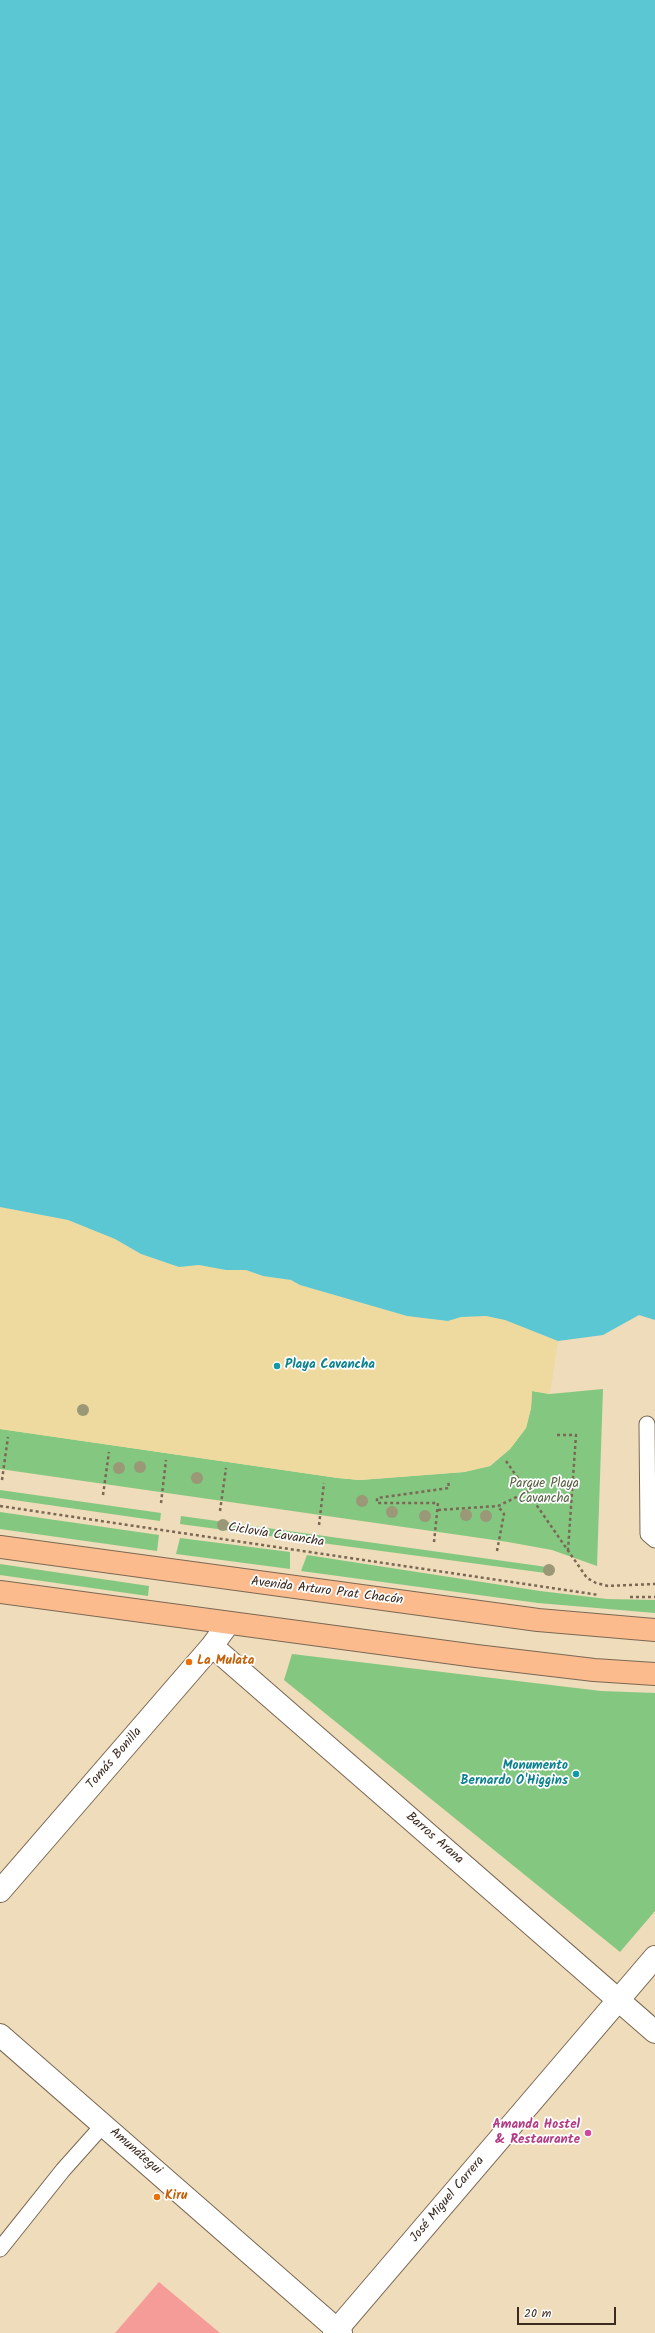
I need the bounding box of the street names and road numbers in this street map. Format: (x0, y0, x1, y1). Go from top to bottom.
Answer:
street label: Ciclovía Cavancha (227, 1521, 325, 1551)
street label: Avenida Arturo Prat Chacón (250, 1575, 404, 1609)
street label: Tomás Bonilla (84, 1725, 146, 1793)
street label: Barros Arana (402, 1810, 466, 1868)
street label: Amunátegui (106, 2125, 164, 2179)
street label: José Miguel Carrera (408, 2154, 488, 2246)

